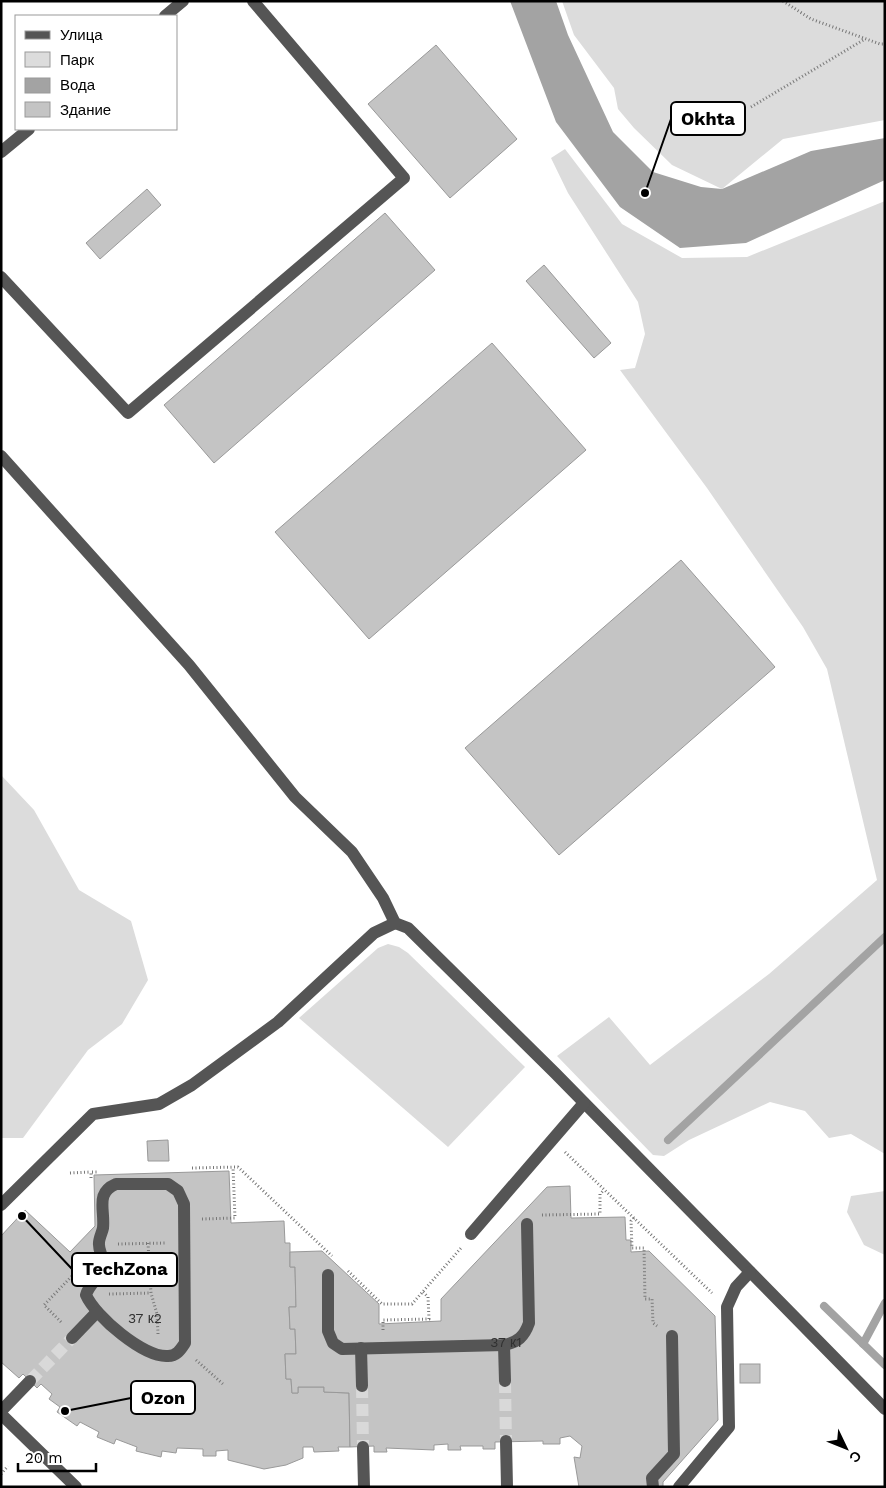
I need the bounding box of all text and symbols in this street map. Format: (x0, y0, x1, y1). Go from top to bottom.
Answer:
legend (15, 15, 178, 130)
text: Улица (60, 26, 103, 44)
text: Парк (60, 51, 94, 69)
text: Вода (60, 76, 96, 94)
text: Здание (60, 101, 111, 119)
callout: Okhta (671, 102, 745, 135)
text: Okhta (681, 108, 736, 129)
callout: TechZona (72, 1253, 177, 1286)
text: TechZona (82, 1258, 168, 1279)
house number: 37 к2 (128, 1310, 162, 1326)
house number: 37 к1 (490, 1334, 522, 1350)
callout: Ozon (131, 1381, 195, 1414)
text: Ozon (141, 1387, 185, 1408)
north arrow (821, 1423, 871, 1473)
scale bar (18, 1440, 95, 1472)
text: С (846, 1448, 865, 1466)
text: 20 m (25, 1449, 63, 1467)

